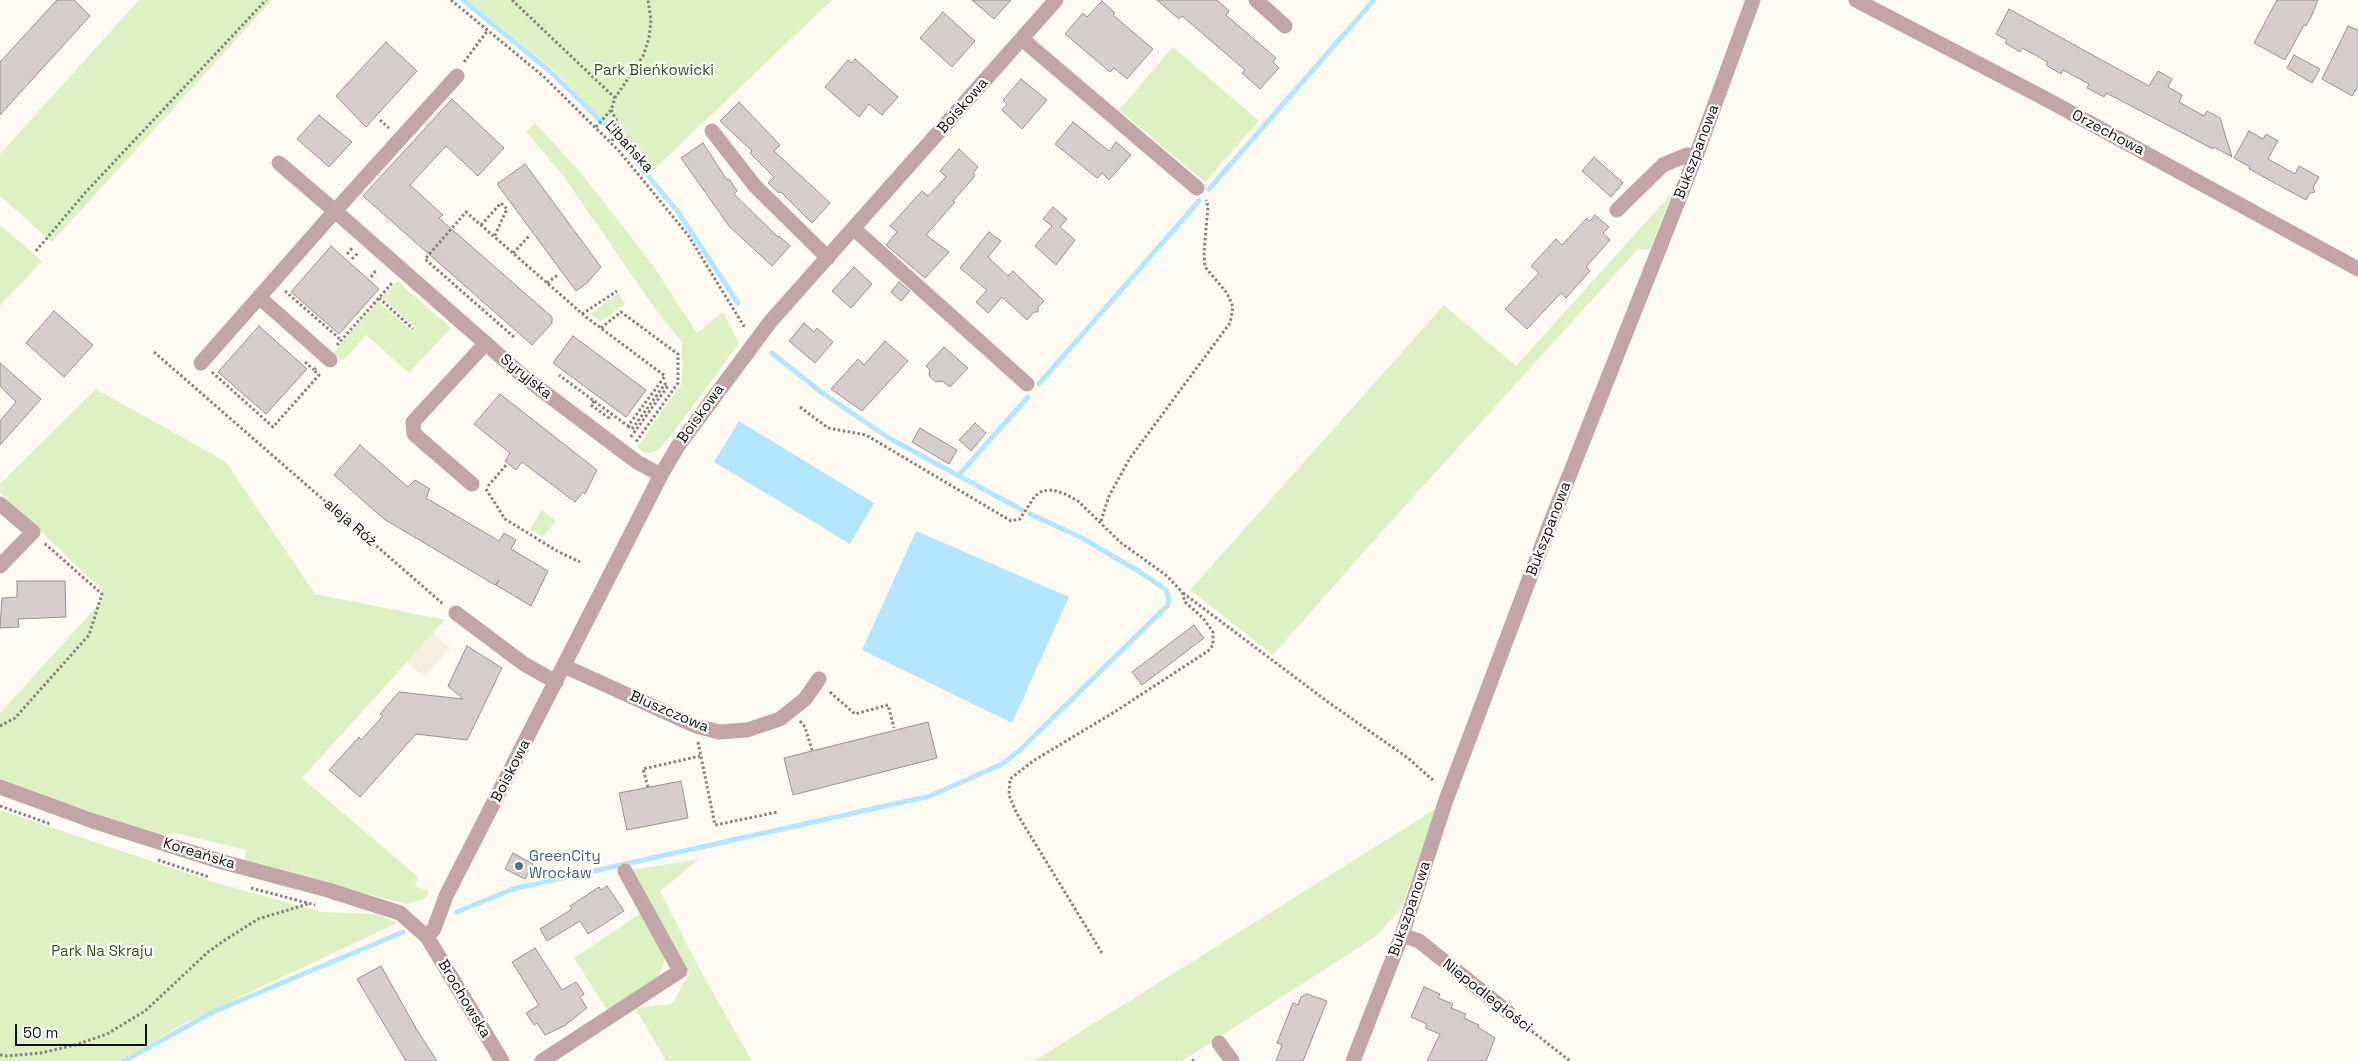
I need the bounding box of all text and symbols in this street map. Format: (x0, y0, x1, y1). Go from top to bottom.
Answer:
park label: Park Bieńkowicki (594, 62, 714, 80)
street label: Boiskowa (934, 74, 992, 138)
street label: Bukszpanowa (1671, 102, 1723, 202)
street label: Orzechowa (2069, 106, 2147, 160)
street label: Libańska (601, 117, 657, 177)
street label: Syryjska (496, 351, 556, 403)
street label: Boiskowa (674, 381, 728, 447)
street label: Bukszpanowa (1523, 479, 1575, 579)
street label: aleja Róż (320, 495, 380, 551)
street label: Bluszczowa (627, 687, 711, 737)
street label: Boiskowa (488, 737, 534, 805)
street label: Koreańska (161, 834, 237, 874)
place label: GreenCity Wrocław (529, 848, 601, 883)
street label: Bukszpanowa (1385, 859, 1435, 959)
marker: GreenCity Wrocław (513, 860, 525, 872)
park label: Park Na Skraju (51, 943, 153, 961)
street label: Niepodległości (1439, 955, 1535, 1037)
street label: Brochowska (434, 957, 494, 1041)
scale bar (18, 1014, 150, 1046)
text: 50 m (23, 1023, 58, 1042)

